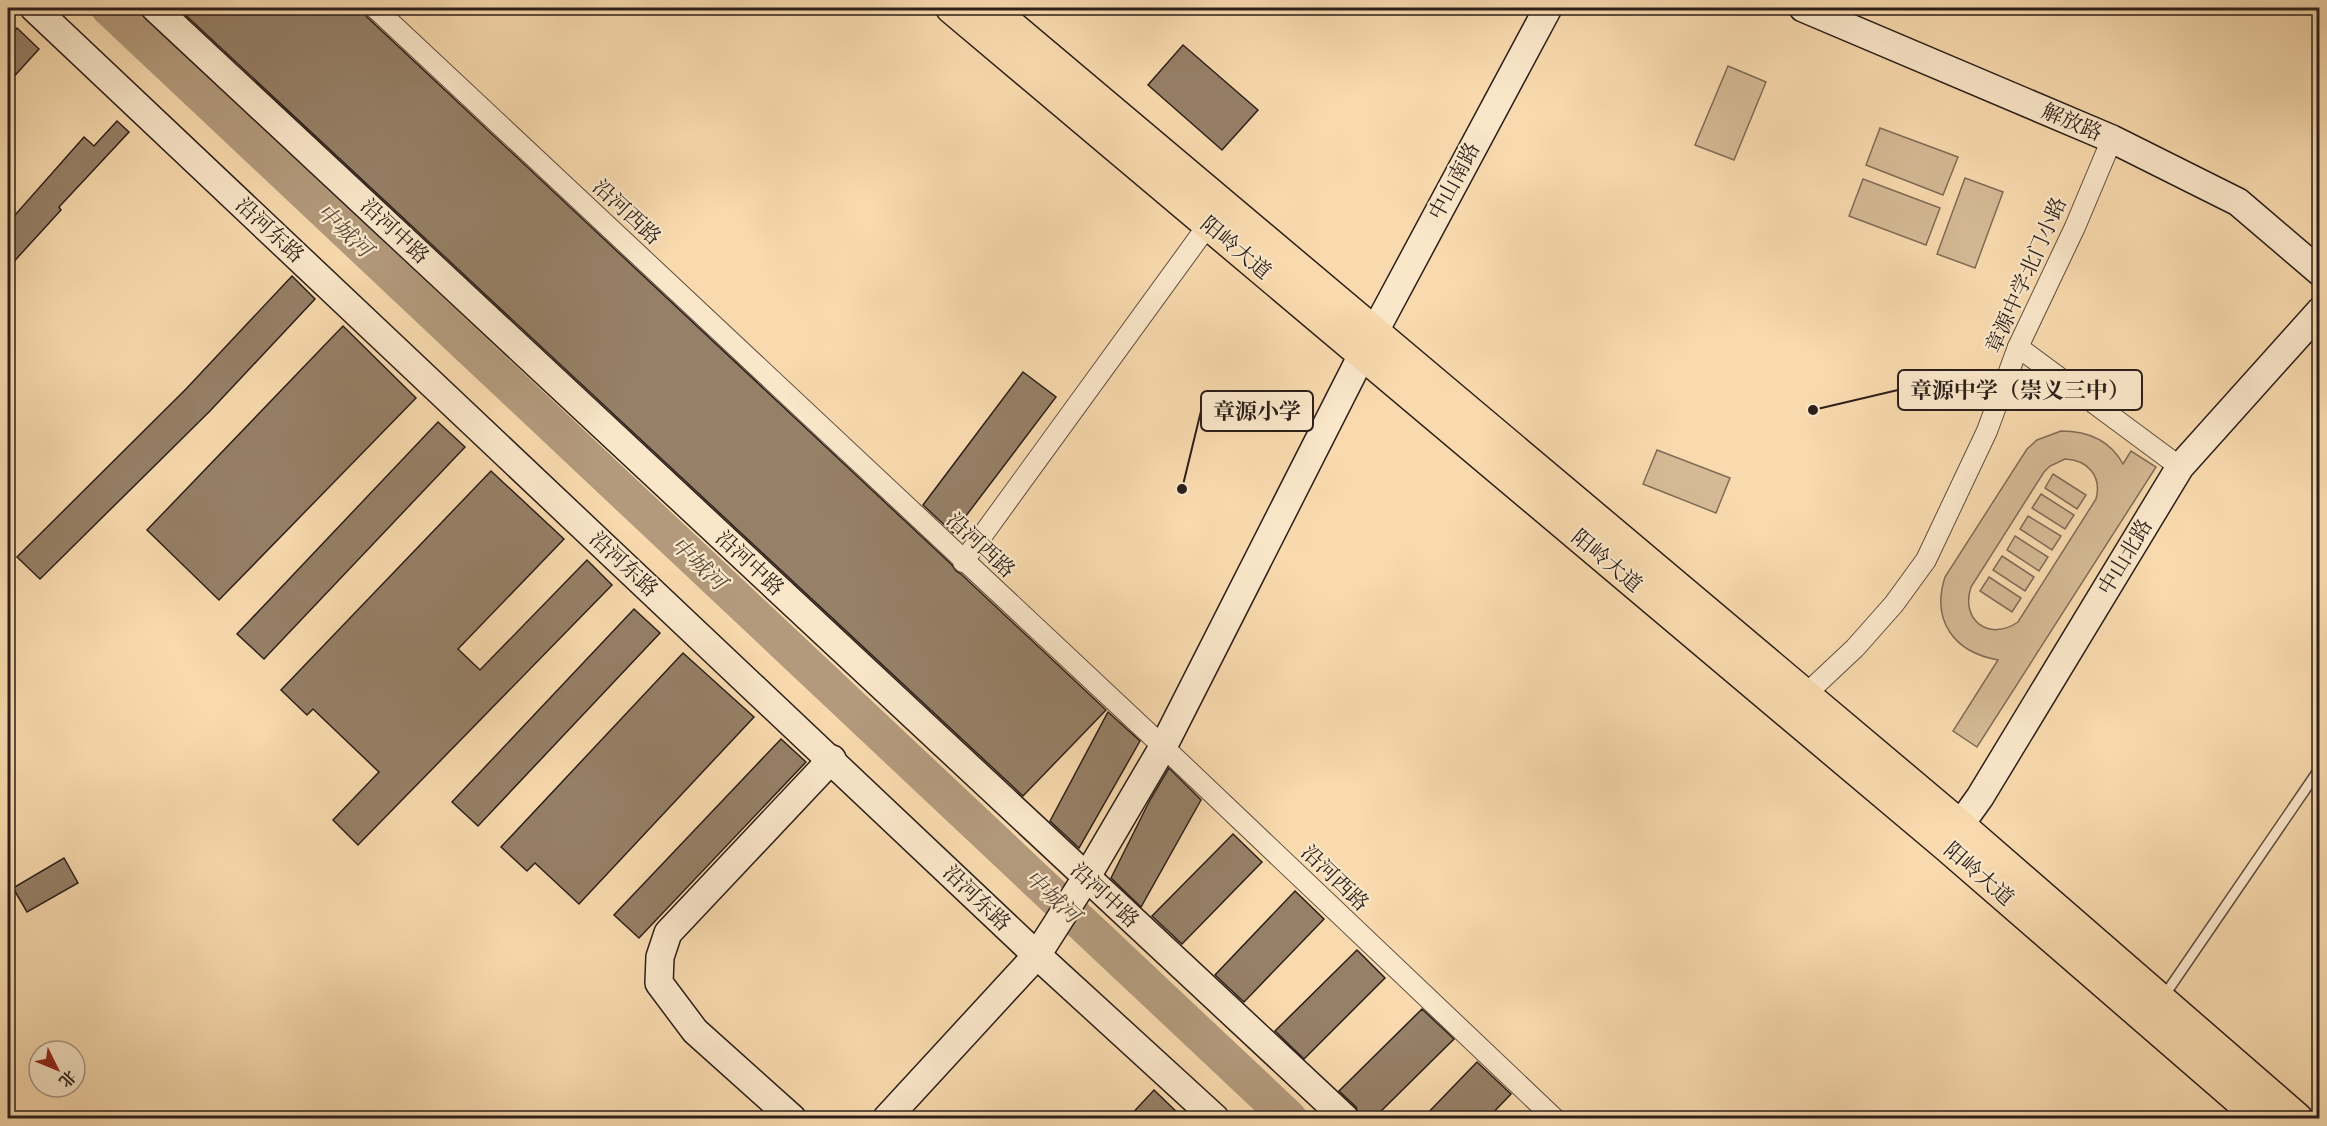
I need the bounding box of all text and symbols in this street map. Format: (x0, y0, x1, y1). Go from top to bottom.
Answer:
street label: 解放路 (2038, 98, 2106, 146)
street label: 中山南路 (1423, 138, 1485, 224)
street label: 沿河西路 (587, 174, 667, 250)
street label: 沿河东路 (230, 192, 310, 268)
street label: 沿河中路 (355, 193, 435, 269)
street label: 章源中学北门小路 (1980, 193, 2072, 357)
water label: 中城河 (311, 198, 381, 265)
street label: 阳岭大道 (1195, 211, 1277, 285)
callout: 章源中学（崇义三中） (1898, 370, 2142, 410)
text: 章源中学（崇义三中） (1910, 377, 2130, 404)
callout: 章源小学 (1201, 391, 1313, 431)
text: 章源小学 (1213, 398, 1301, 425)
street label: 沿河西路 (941, 507, 1021, 583)
street label: 中山北路 (2092, 514, 2158, 600)
street label: 阳岭大道 (1566, 524, 1648, 598)
street label: 沿河中路 (710, 525, 790, 601)
street label: 沿河东路 (584, 526, 664, 602)
water label: 中城河 (665, 531, 735, 598)
street label: 阳岭大道 (1939, 837, 2019, 911)
street label: 沿河西路 (1296, 839, 1374, 917)
street label: 沿河中路 (1065, 857, 1145, 933)
street label: 沿河东路 (938, 859, 1016, 937)
water label: 中城河 (1019, 864, 1089, 931)
north arrow (27, 1039, 87, 1099)
text: 北 (55, 1067, 80, 1091)

